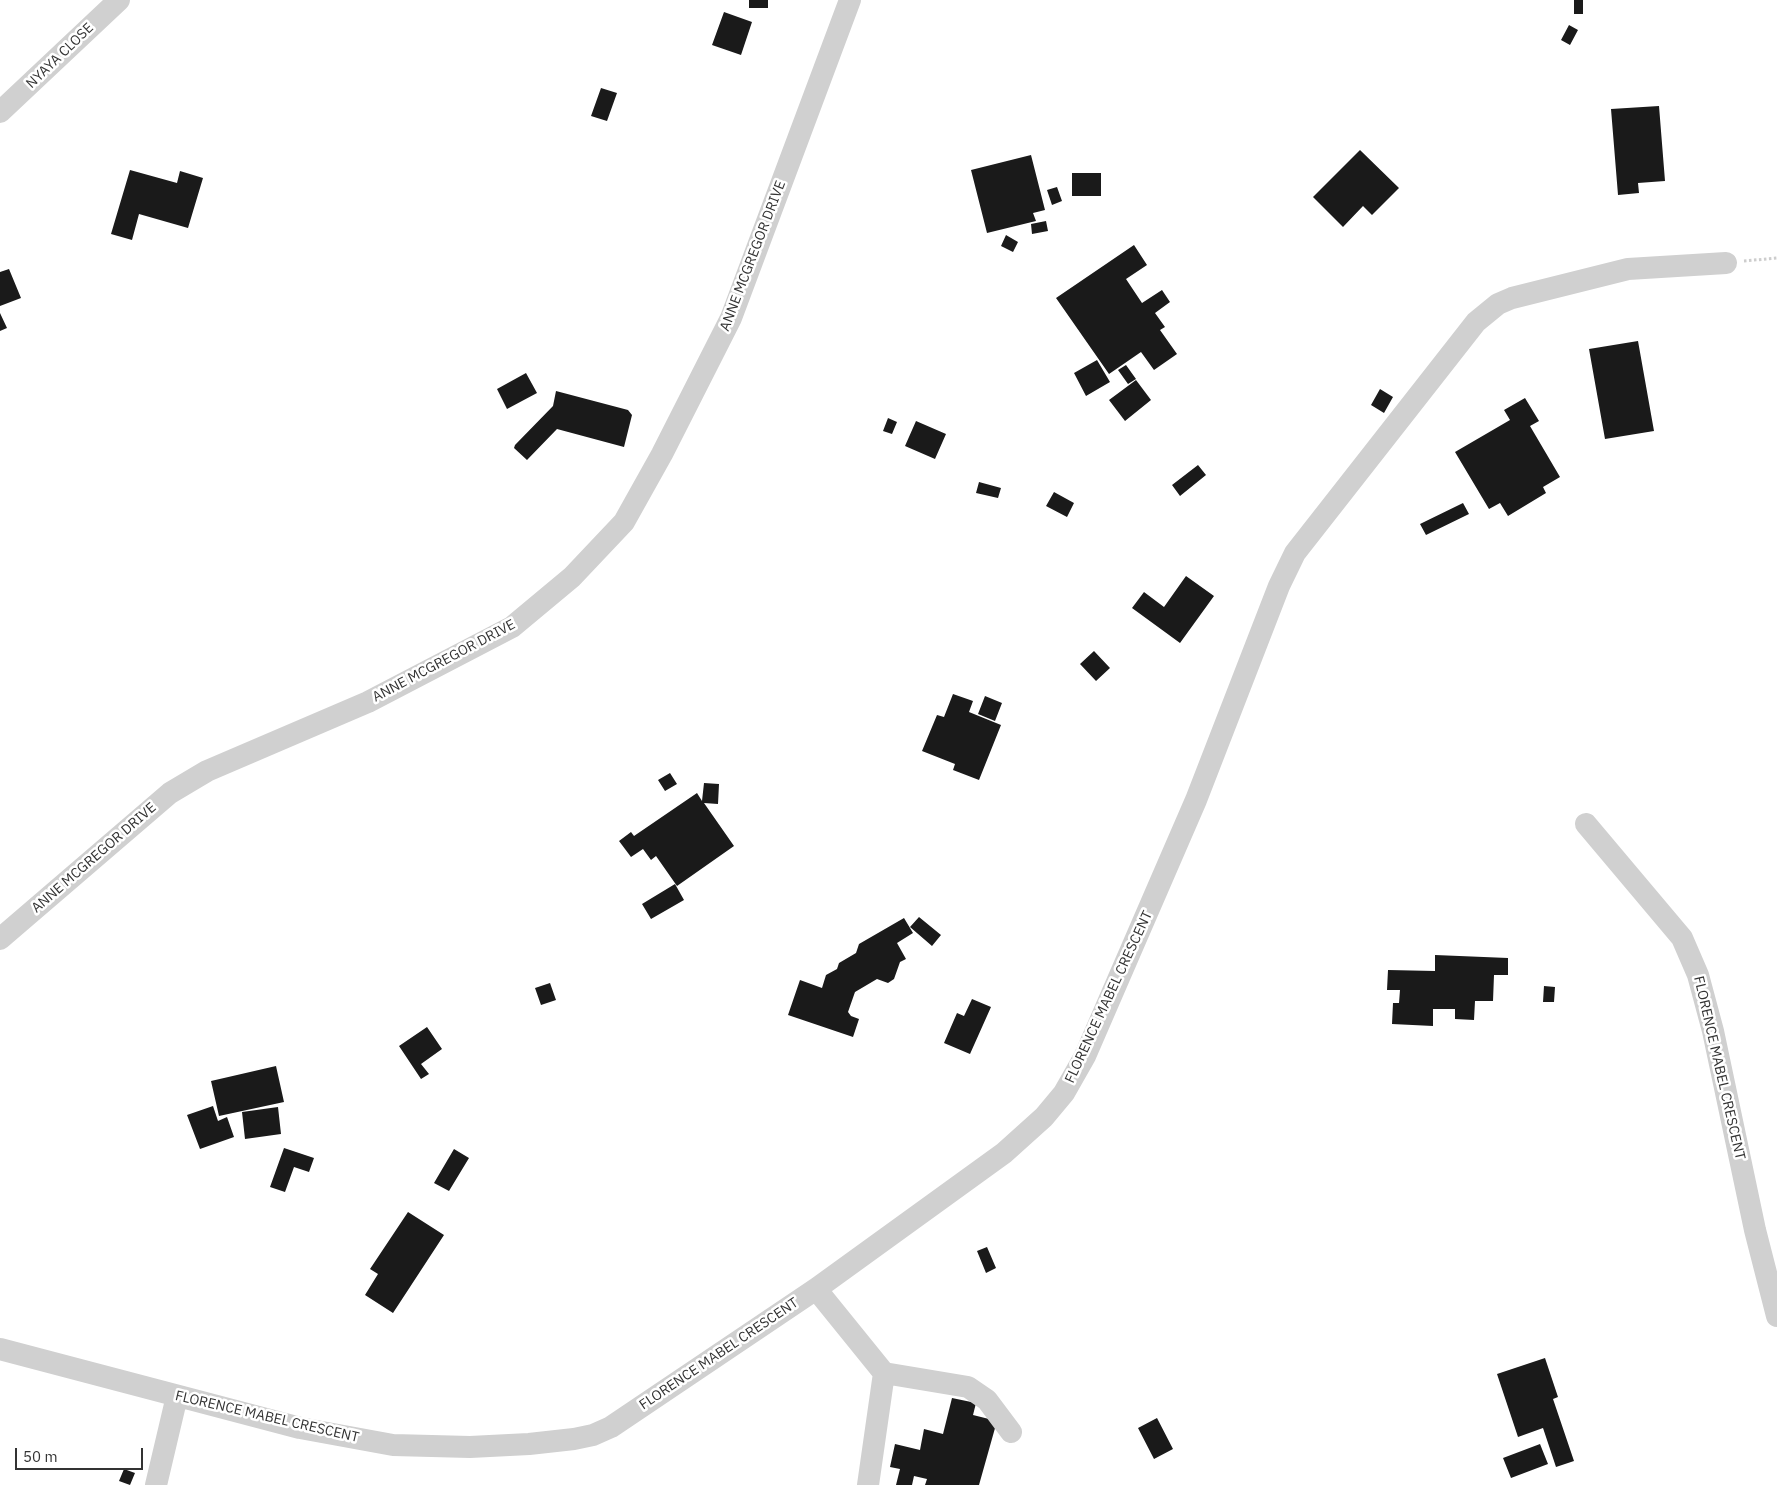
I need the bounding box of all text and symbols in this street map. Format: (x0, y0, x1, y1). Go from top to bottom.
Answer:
street label: NYAYA CLOSE (23, 20, 97, 92)
street label: ANNE MCGREGOR DRIVE (717, 179, 789, 333)
street label: ANNE MCGREGOR DRIVE (370, 616, 518, 706)
street label: ANNE MCGREGOR DRIVE (28, 799, 160, 917)
street label: FLORENCE MABEL CRESCENT (1062, 908, 1156, 1086)
street label: FLORENCE MABEL CRESCENT (1690, 974, 1748, 1162)
street label: FLORENCE MABEL CRESCENT (636, 1294, 802, 1414)
street label: FLORENCE MABEL CRESCENT (173, 1388, 361, 1446)
scale bar (18, 1438, 145, 1470)
text: 50 m (23, 1447, 58, 1466)

